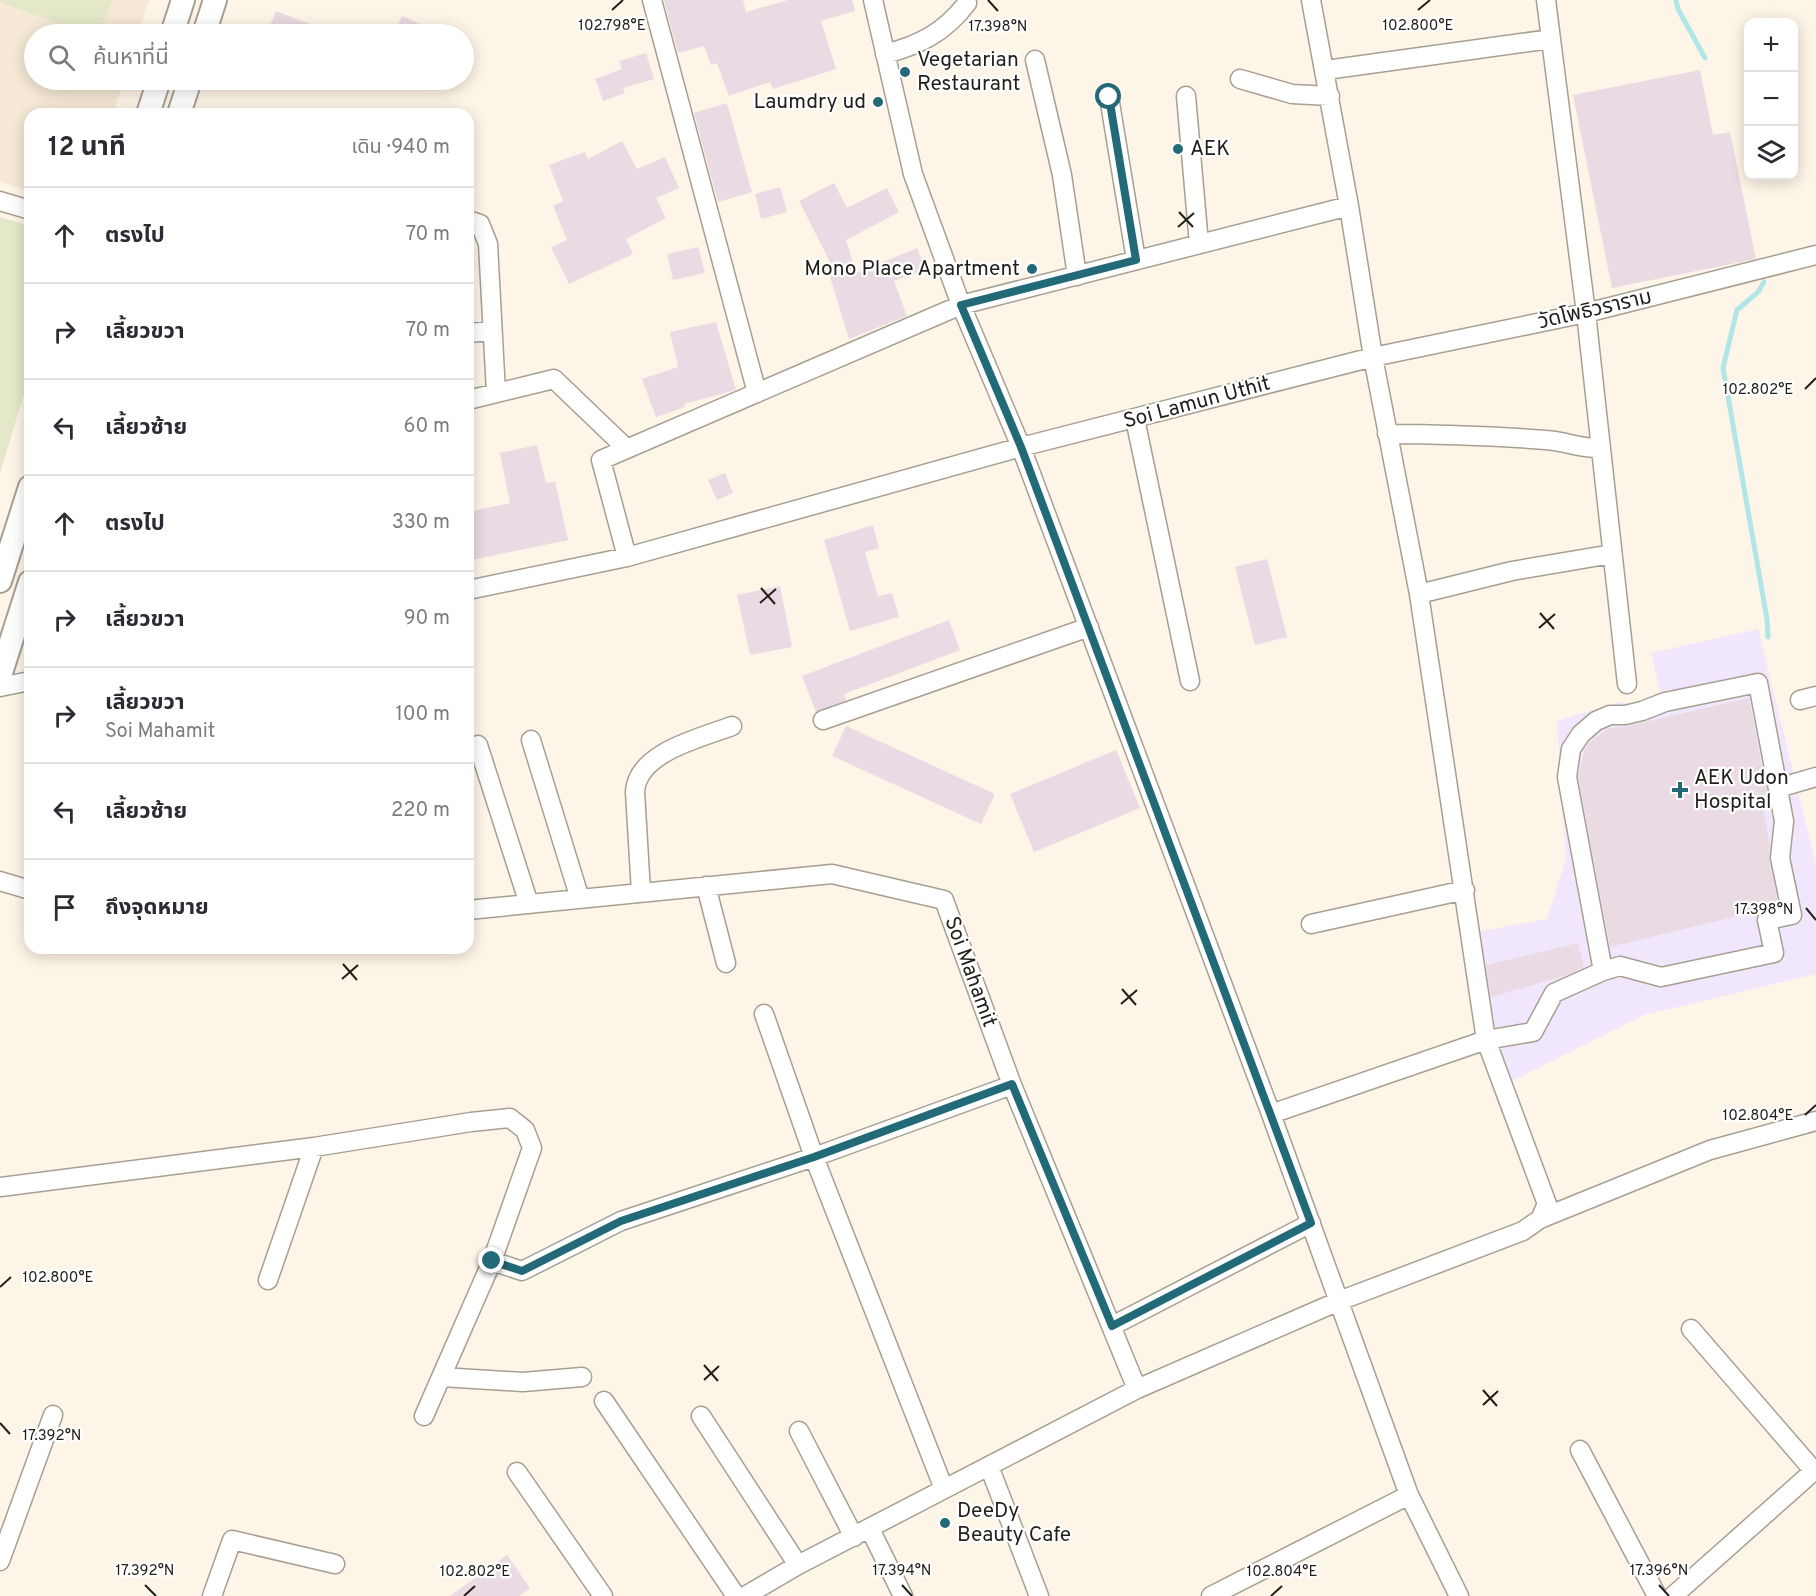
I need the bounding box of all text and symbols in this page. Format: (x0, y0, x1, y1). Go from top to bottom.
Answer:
text: 102.798°E (578, 17, 646, 36)
text: 102.800°E (1382, 17, 1454, 36)
text: 17.398°N (969, 18, 1027, 37)
map controls (1744, 18, 1798, 180)
button: + (1744, 18, 1798, 72)
search box (24, 24, 474, 90)
icon: search (45, 41, 78, 74)
text: ค้นหาที่นี่ (93, 45, 169, 72)
place label: Vegetarian Restaurant (917, 47, 1020, 98)
marker: Vegetarian Restaurant (898, 65, 912, 79)
button: − (1744, 72, 1798, 126)
route start (1095, 83, 1121, 109)
place label: Laumdry ud (753, 89, 866, 116)
marker: Laumdry ud (871, 95, 885, 109)
button: layers (1744, 126, 1798, 180)
text: 12 นาที (48, 132, 126, 165)
text: เดิน · 940 m (351, 135, 450, 161)
place label: AEK (1190, 136, 1230, 163)
marker: AEK (1171, 142, 1185, 156)
icon: ahead (48, 219, 81, 252)
text: 70 m (406, 222, 450, 248)
text: ตรงไป (105, 223, 165, 250)
place label: Mono Place Apartment (804, 256, 1020, 283)
marker: Mono Place Apartment (1025, 262, 1039, 276)
street label: วัดโพธิวราราม (1535, 284, 1655, 336)
icon: right (48, 315, 81, 348)
text: 70 m (406, 318, 450, 344)
text: เลี้ยวขวา (105, 319, 185, 346)
street label: Soi Lamun Uthit (1121, 370, 1273, 436)
text: 102.802°E (1723, 381, 1793, 400)
icon: left (48, 411, 81, 444)
text: 60 m (404, 414, 450, 440)
text: เลี้ยวซ้าย (105, 415, 187, 442)
icon: ahead (48, 507, 81, 540)
text: 330 m (392, 510, 450, 536)
text: ตรงไป (105, 511, 165, 538)
icon: right (48, 603, 81, 636)
text: 90 m (404, 606, 450, 632)
text: เลี้ยวขวา (105, 607, 185, 634)
text: เลี้ยวขวา (105, 690, 185, 717)
icon: right (48, 699, 81, 732)
text: 100 m (395, 702, 450, 728)
text: Soi Mahamit (105, 719, 215, 745)
place label: AEK Udon Hospital (1694, 765, 1789, 816)
marker: AEK Udon Hospital (1671, 781, 1689, 799)
icon: left (48, 795, 81, 828)
text: 220 m (391, 798, 450, 824)
text: เลี้ยวซ้าย (105, 799, 187, 826)
icon: arrive (48, 891, 81, 924)
text: ถึงจุดหมาย (105, 895, 209, 922)
text: 17.398°N (1735, 901, 1793, 920)
street label: Soi Mahamit (938, 913, 1002, 1031)
text: 102.804°E (1723, 1107, 1793, 1126)
route end (478, 1247, 504, 1273)
text: 102.800°E (22, 1269, 94, 1288)
text: 17.392°N (23, 1427, 81, 1446)
place label: DeeDy Beauty Cafe (957, 1498, 1071, 1549)
marker: DeeDy Beauty Cafe (938, 1516, 952, 1530)
text: 17.392°N (116, 1562, 174, 1581)
text: 17.394°N (873, 1562, 932, 1581)
text: 17.396°N (1630, 1562, 1688, 1581)
text: 102.802°E (440, 1563, 510, 1582)
text: 102.804°E (1247, 1563, 1317, 1582)

